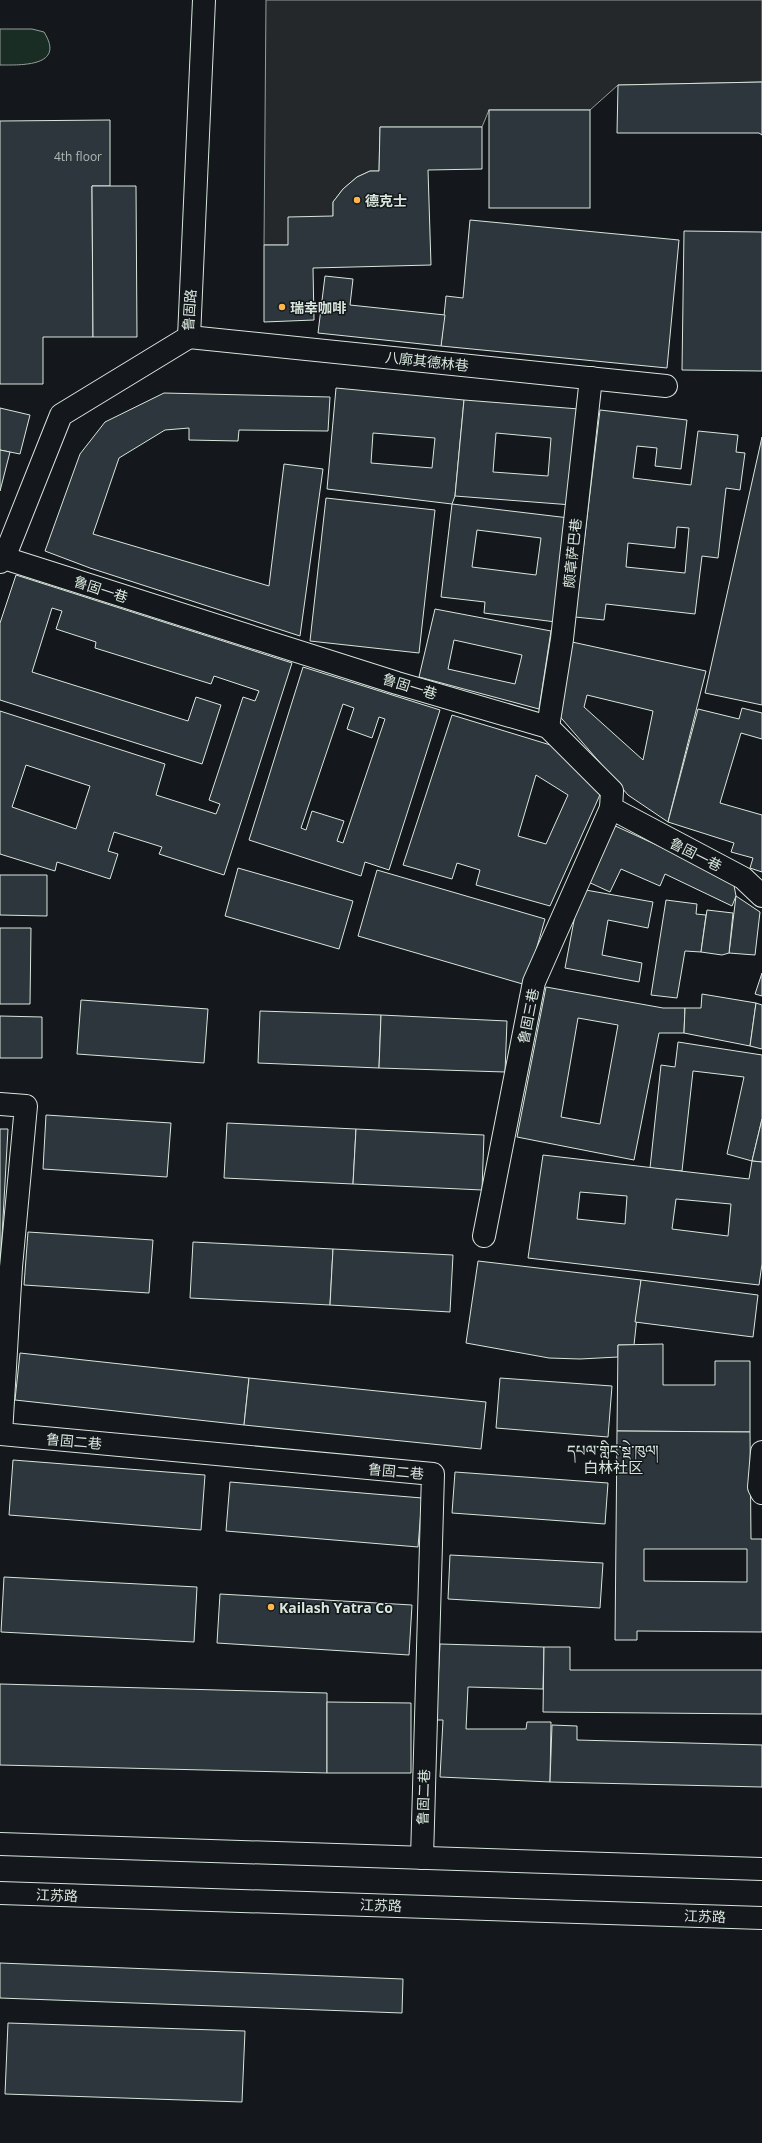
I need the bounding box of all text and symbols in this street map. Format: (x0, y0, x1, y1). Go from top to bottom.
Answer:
house number: 4th floor (54, 148, 102, 165)
place label: 德克士 (365, 191, 407, 210)
marker: 德克士 (352, 195, 362, 205)
street label: 鲁固路 (178, 288, 200, 332)
place label: 瑞幸咖啡 (290, 298, 347, 317)
marker: 瑞幸咖啡 (277, 302, 287, 312)
street label: 八廓其德林巷 (384, 347, 470, 375)
street label: 颇章萨巴巷 (559, 517, 585, 589)
street label: 鲁固一巷 (71, 571, 131, 607)
street label: 鲁固一巷 (380, 669, 440, 703)
street label: 鲁固一巷 (667, 833, 725, 875)
street label: 鲁固三巷 (513, 987, 543, 1045)
street label: 鲁固二巷 (45, 1429, 103, 1453)
district label: དཔལ་གླིང་སྡེ་ཁུལ། 白林社区 (567, 1440, 659, 1477)
street label: 鲁固二巷 (367, 1459, 425, 1483)
place label: Kailash Yatra Co (279, 1598, 393, 1617)
marker: Kailash Yatra Co (266, 1602, 276, 1612)
street label: 鲁固二巷 (413, 1769, 433, 1825)
street label: 江苏路 (36, 1885, 78, 1905)
street label: 江苏路 (360, 1895, 402, 1915)
street label: 江苏路 (684, 1906, 726, 1926)

